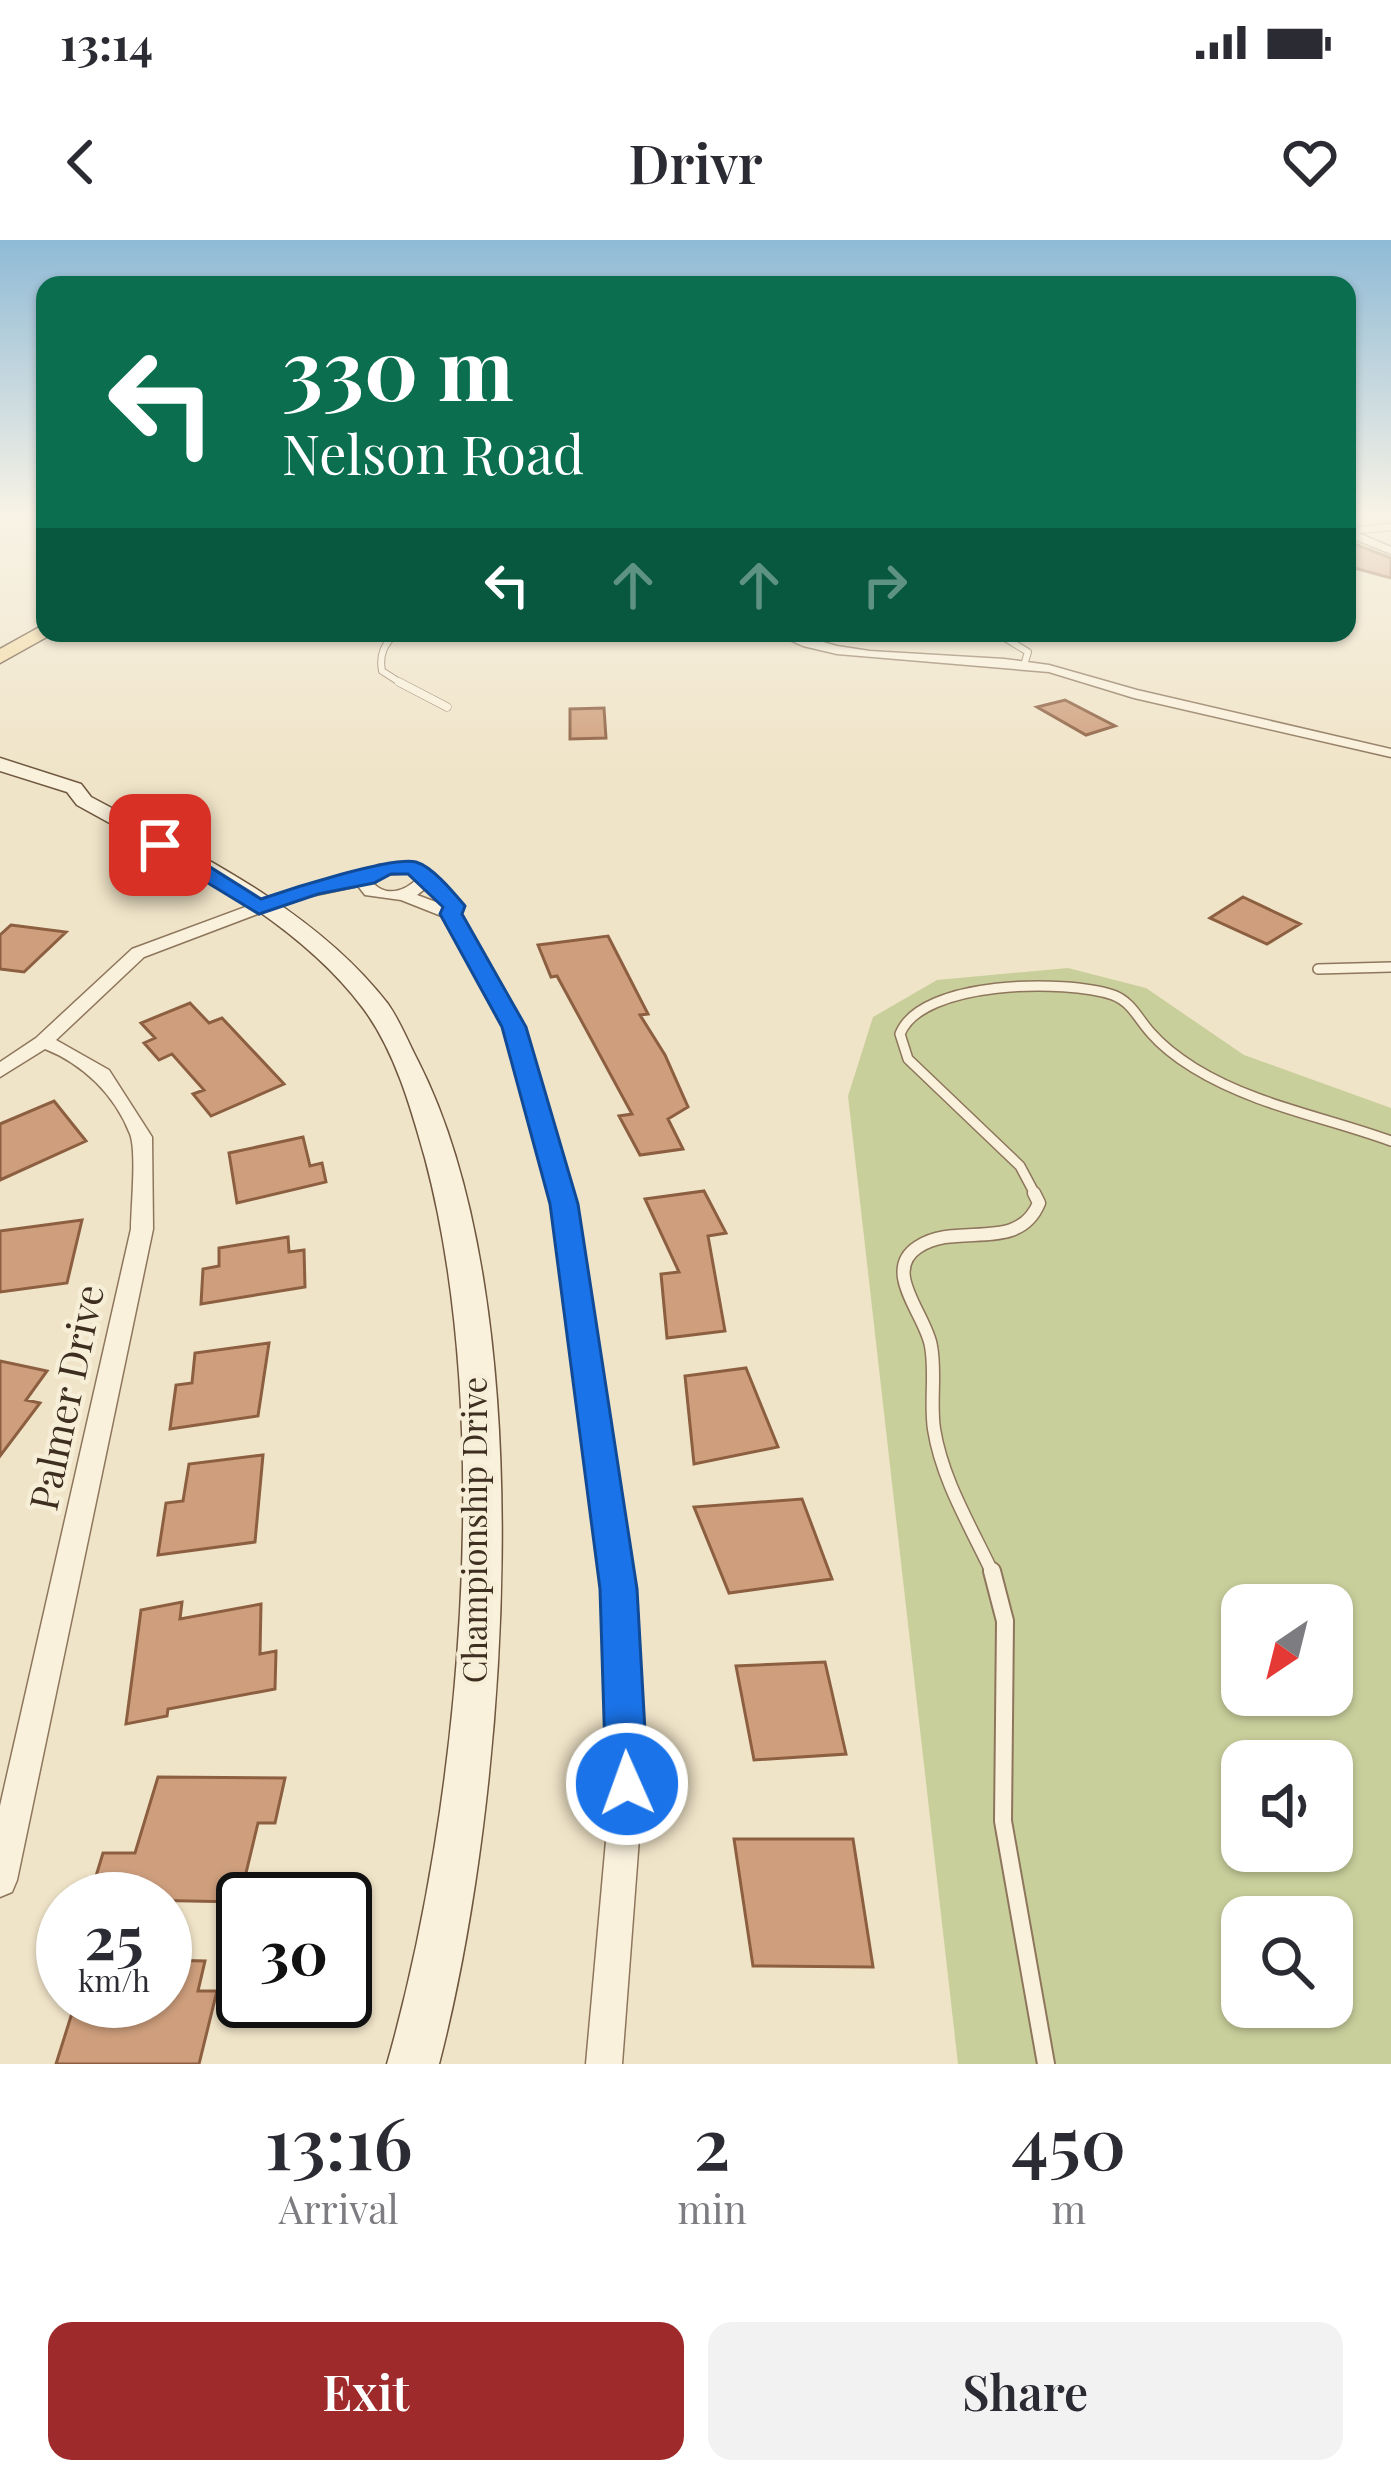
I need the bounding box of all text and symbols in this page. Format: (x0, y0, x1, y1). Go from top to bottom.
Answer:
text: 13:14 (60, 12, 153, 72)
text: Drivr (628, 126, 763, 198)
icon: back (48, 129, 114, 195)
icon: heart (1277, 129, 1343, 195)
text: 330 m (282, 310, 514, 422)
icon: left (84, 324, 240, 480)
text: Nelson Road (282, 417, 584, 489)
icon: left (474, 552, 540, 618)
icon: ahead (600, 552, 666, 618)
icon: ahead (726, 552, 792, 618)
icon: right (852, 552, 918, 618)
pin (109, 794, 211, 896)
icon: arrive (127, 812, 193, 878)
street label: Palmer Drive (16, 1280, 114, 1514)
street label: Championship Drive (451, 1377, 495, 1683)
north arrow (1221, 1584, 1353, 1716)
map controls (1221, 1584, 1353, 2028)
position arrow (564, 1721, 690, 1847)
button: sound (1221, 1740, 1353, 1872)
speed limit sign: 30 (216, 1872, 372, 2028)
text: 25 (85, 1895, 143, 1975)
button: search (1221, 1896, 1353, 2028)
text: km/h (78, 1960, 150, 2000)
text: 13:16 (265, 2092, 413, 2188)
text: 2 (694, 2092, 730, 2188)
text: 450 (1012, 2092, 1126, 2188)
text: Arrival (279, 2182, 399, 2234)
text: min (677, 2182, 747, 2234)
text: m (1052, 2182, 1086, 2234)
button: Exit (48, 2322, 684, 2460)
button: Share (708, 2322, 1343, 2460)

